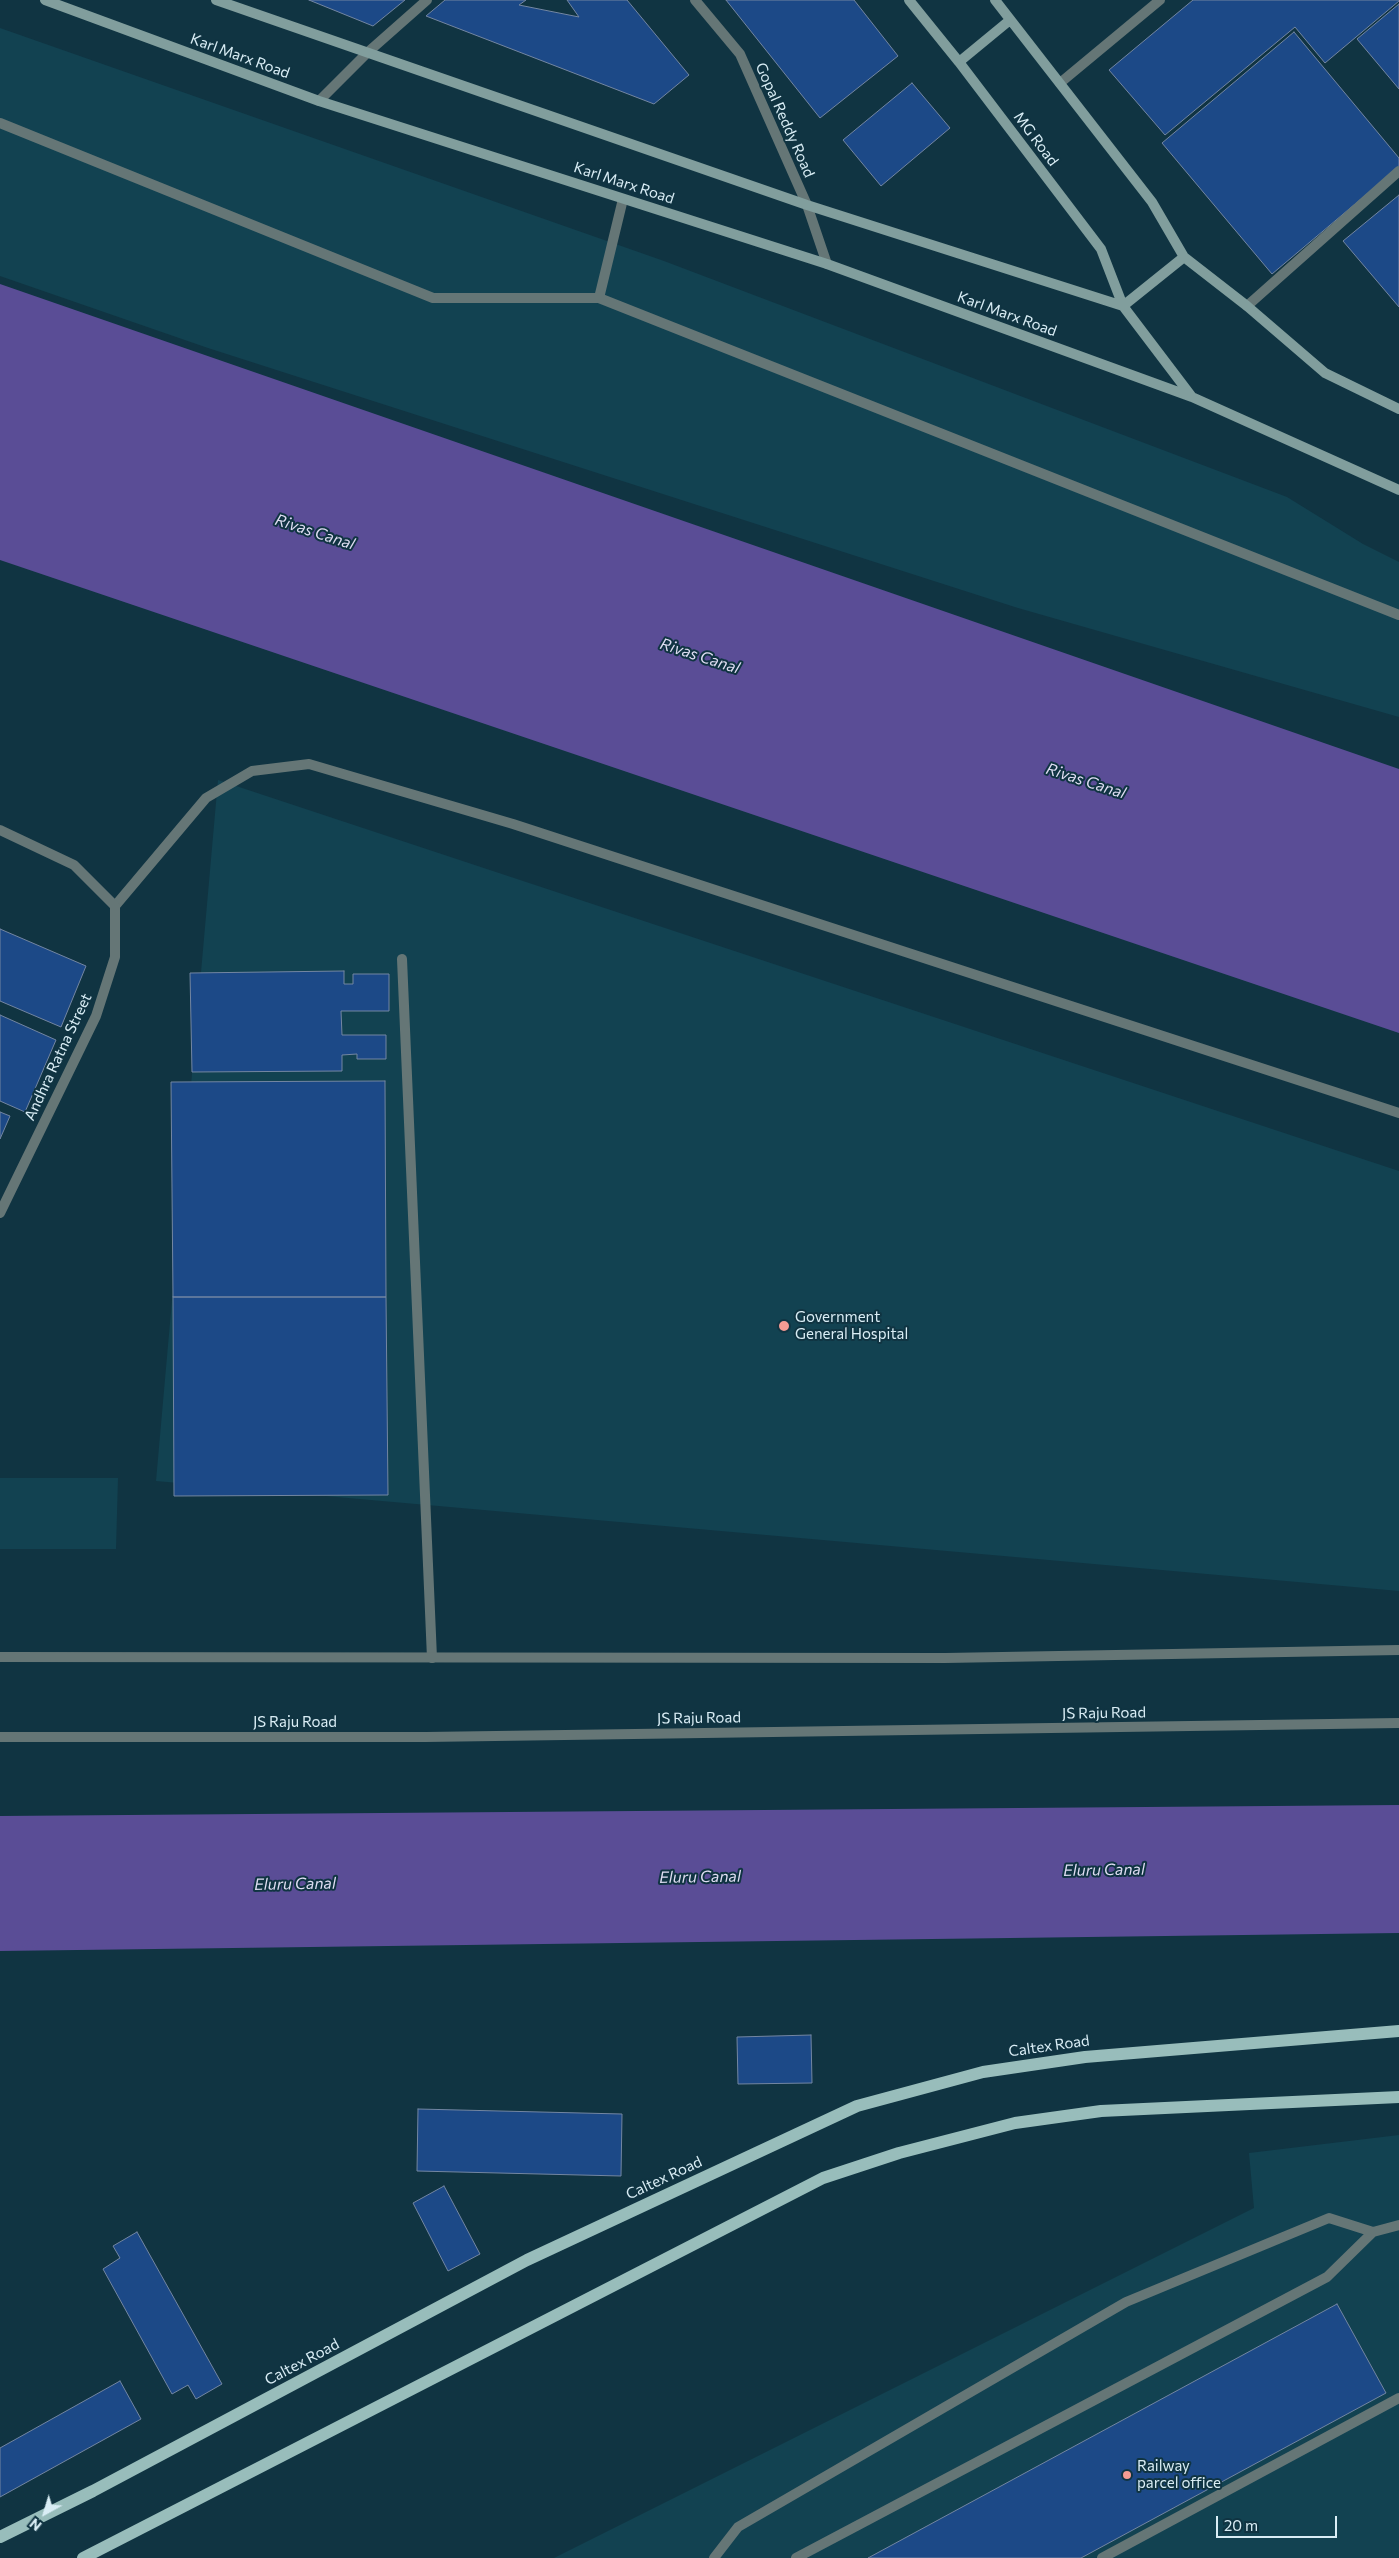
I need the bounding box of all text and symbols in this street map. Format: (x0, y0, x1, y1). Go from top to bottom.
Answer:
street label: Karl Marx Road (188, 30, 292, 82)
street label: Gopal Reddy Road (752, 60, 818, 180)
street label: MG Road (1010, 108, 1062, 170)
street label: Karl Marx Road (572, 158, 676, 208)
street label: Karl Marx Road (955, 288, 1059, 340)
water label: Rivas Canal (273, 510, 357, 554)
water label: Rivas Canal (658, 634, 742, 678)
water label: Rivas Canal (1044, 759, 1128, 803)
street label: Andhra Ratna Street (21, 990, 95, 1124)
place label: Government General Hospital (795, 1308, 908, 1343)
marker: Government General Hospital (777, 1319, 791, 1333)
street label: JS Raju Road (1062, 1703, 1146, 1723)
street label: JS Raju Road (657, 1708, 741, 1728)
street label: JS Raju Road (253, 1713, 337, 1731)
water label: Eluru Canal (1063, 1860, 1145, 1880)
water label: Eluru Canal (659, 1867, 741, 1887)
water label: Eluru Canal (254, 1874, 336, 1894)
street label: Caltex Road (1007, 2031, 1091, 2061)
street label: Caltex Road (623, 2153, 705, 2203)
street label: Caltex Road (262, 2335, 342, 2389)
place label: Railway parcel office (1137, 2457, 1221, 2492)
marker: Railway parcel office (1121, 2469, 1133, 2481)
north arrow (20, 2488, 70, 2538)
scale bar (1219, 2506, 1340, 2538)
text: N (26, 2515, 45, 2535)
text: 20 m (1224, 2516, 1258, 2534)

